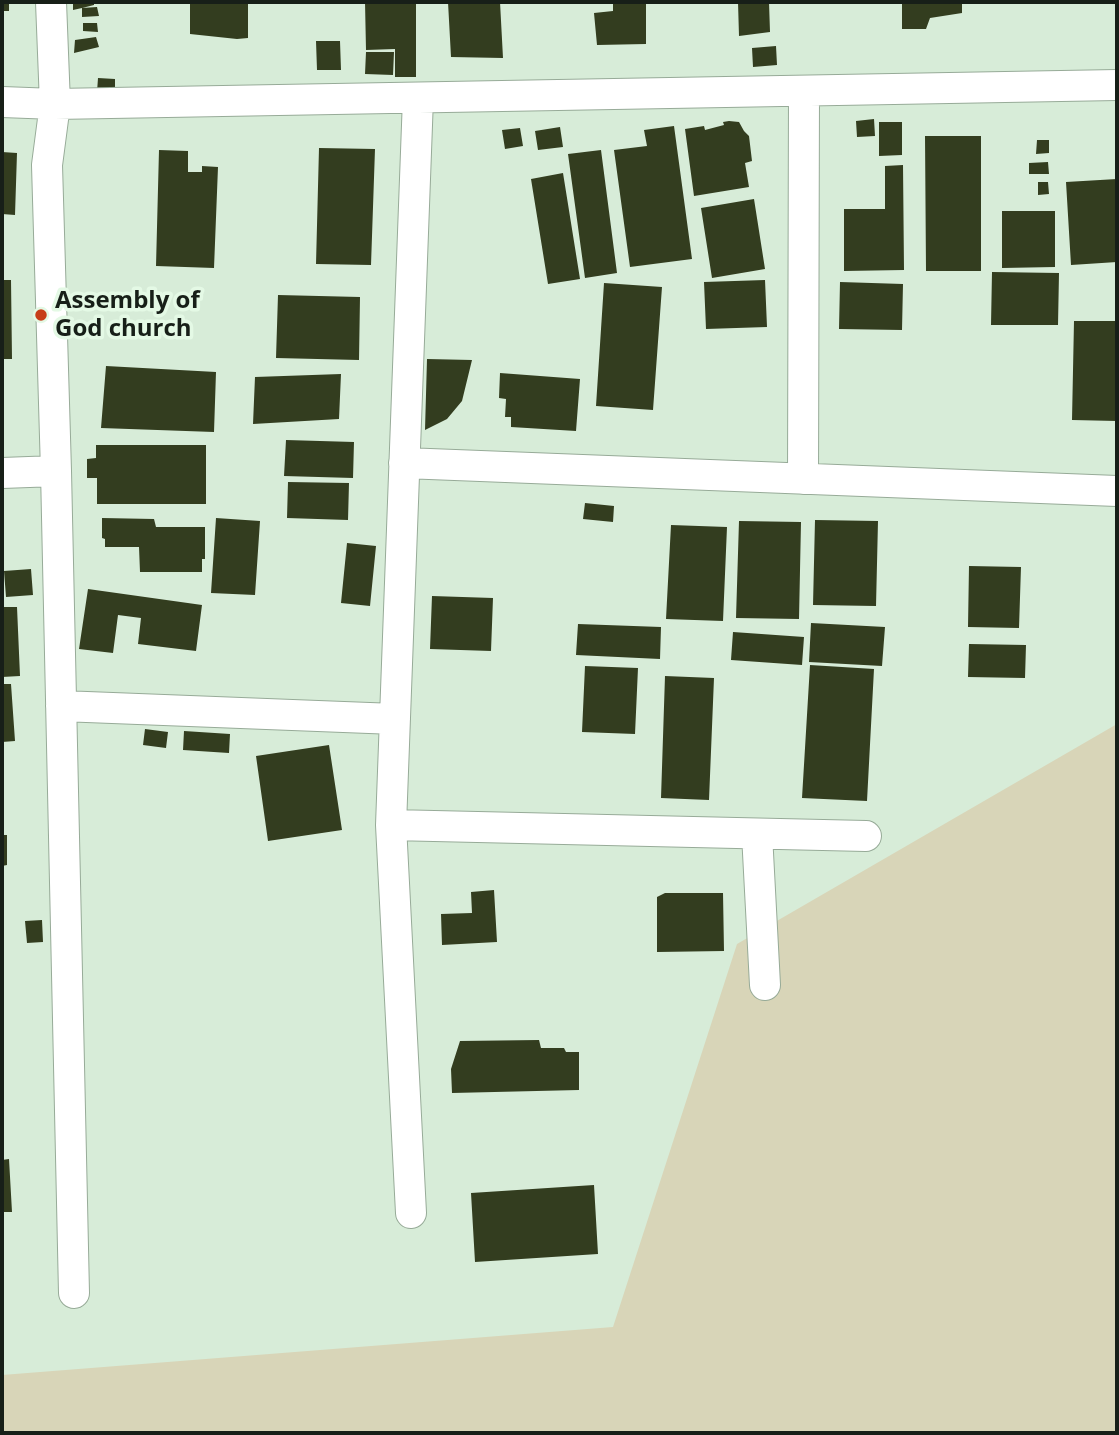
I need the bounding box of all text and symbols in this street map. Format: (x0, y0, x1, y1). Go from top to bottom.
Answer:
place label: Assembly of God church (55, 287, 200, 343)
marker: Assembly of God church (33, 307, 49, 323)

